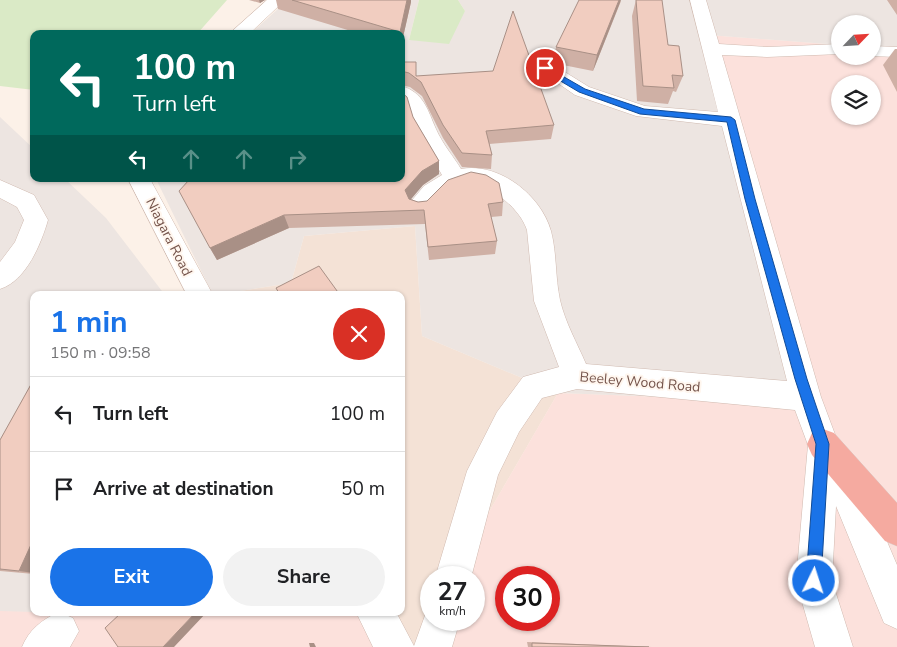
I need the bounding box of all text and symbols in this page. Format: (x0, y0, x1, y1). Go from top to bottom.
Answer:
north arrow (831, 15, 881, 65)
map controls (831, 15, 881, 125)
text: 100 m (133, 44, 236, 91)
pin (524, 47, 566, 89)
icon: left (50, 50, 115, 115)
icon: arrive (531, 54, 559, 82)
button: layers (831, 75, 881, 125)
text: Turn left (133, 89, 216, 119)
icon: left (124, 145, 152, 173)
icon: ahead (177, 145, 205, 173)
icon: ahead (230, 145, 258, 173)
icon: right (283, 145, 311, 173)
street label: Niagara Road (141, 195, 197, 279)
text: 1 min (50, 302, 128, 343)
button: close (333, 308, 385, 360)
text: 150 m · 09:58 (50, 342, 151, 364)
street label: Beeley Wood Road (579, 367, 701, 397)
icon: left (50, 400, 78, 428)
text: Turn left (93, 401, 168, 427)
text: 100 m (330, 401, 385, 427)
icon: arrive (50, 475, 78, 503)
text: Arrive at destination (93, 476, 274, 502)
text: 50 m (341, 476, 385, 502)
button: Exit (50, 548, 213, 606)
button: Share (223, 548, 385, 606)
position arrow (787, 554, 839, 606)
speed limit sign: 30 (495, 566, 560, 631)
text: 27 (437, 575, 468, 609)
text: km/h (439, 603, 466, 619)

